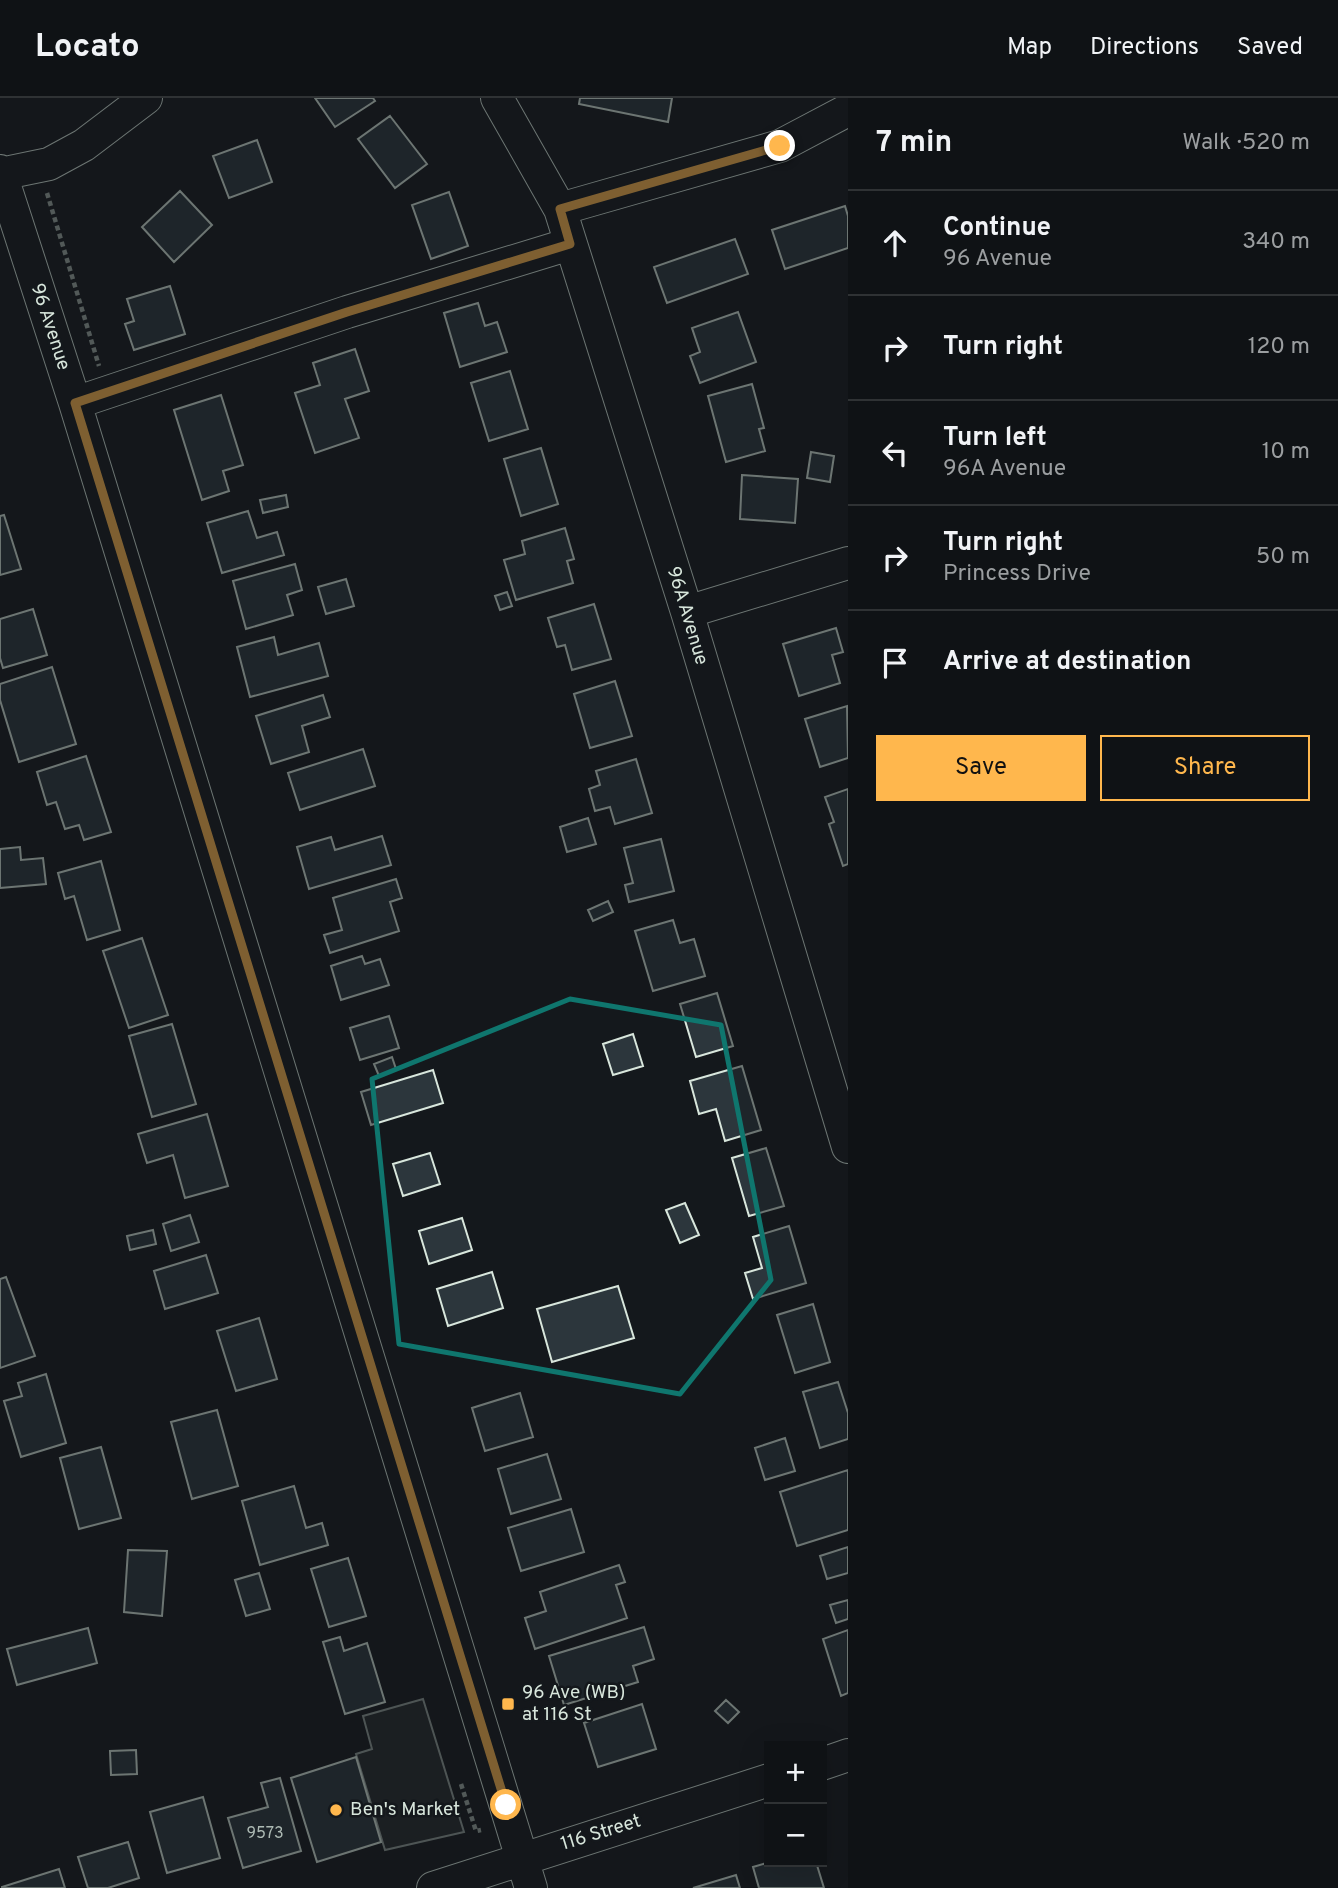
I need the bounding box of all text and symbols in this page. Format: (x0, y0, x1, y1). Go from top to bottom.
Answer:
text: Locato (35, 27, 140, 69)
text: Map (1007, 33, 1052, 63)
text: Directions (1090, 33, 1199, 63)
text: Saved (1237, 33, 1303, 63)
text: 7 min (876, 125, 952, 162)
text: Walk · 520 m (1182, 129, 1310, 158)
route end (764, 130, 795, 161)
text: Continue (943, 212, 1051, 245)
icon: ahead (876, 224, 914, 262)
text: 340 m (1242, 228, 1310, 257)
text: 96 Avenue (943, 245, 1052, 274)
street label: 96 Avenue (25, 281, 75, 373)
icon: right (876, 329, 914, 367)
text: Turn right (943, 331, 1063, 364)
text: 120 m (1248, 333, 1310, 362)
text: Turn left (943, 422, 1047, 455)
icon: left (876, 434, 914, 472)
text: 10 m (1262, 438, 1310, 467)
text: 96A Avenue (943, 455, 1066, 484)
text: Turn right (943, 527, 1063, 560)
icon: right (876, 539, 914, 577)
text: 50 m (1256, 543, 1310, 572)
text: Princess Drive (943, 560, 1091, 589)
street label: 96A Avenue (661, 564, 713, 668)
icon: arrive (876, 644, 914, 682)
text: Arrive at destination (943, 646, 1191, 679)
button: Save (876, 735, 1086, 801)
button: Share (1100, 735, 1310, 801)
place label: 96 Ave (WB) at 116 St (522, 1681, 625, 1727)
marker: 96 Ave (WB) at 116 St (500, 1696, 516, 1712)
map controls (764, 1741, 827, 1867)
button: + (764, 1741, 827, 1804)
route start (490, 1789, 521, 1820)
place label: Ben's Market (350, 1798, 460, 1822)
marker: Ben's Market (328, 1802, 344, 1818)
button: − (764, 1804, 827, 1867)
street label: 116 Street (558, 1809, 644, 1857)
house number: 9573 (246, 1824, 284, 1844)

